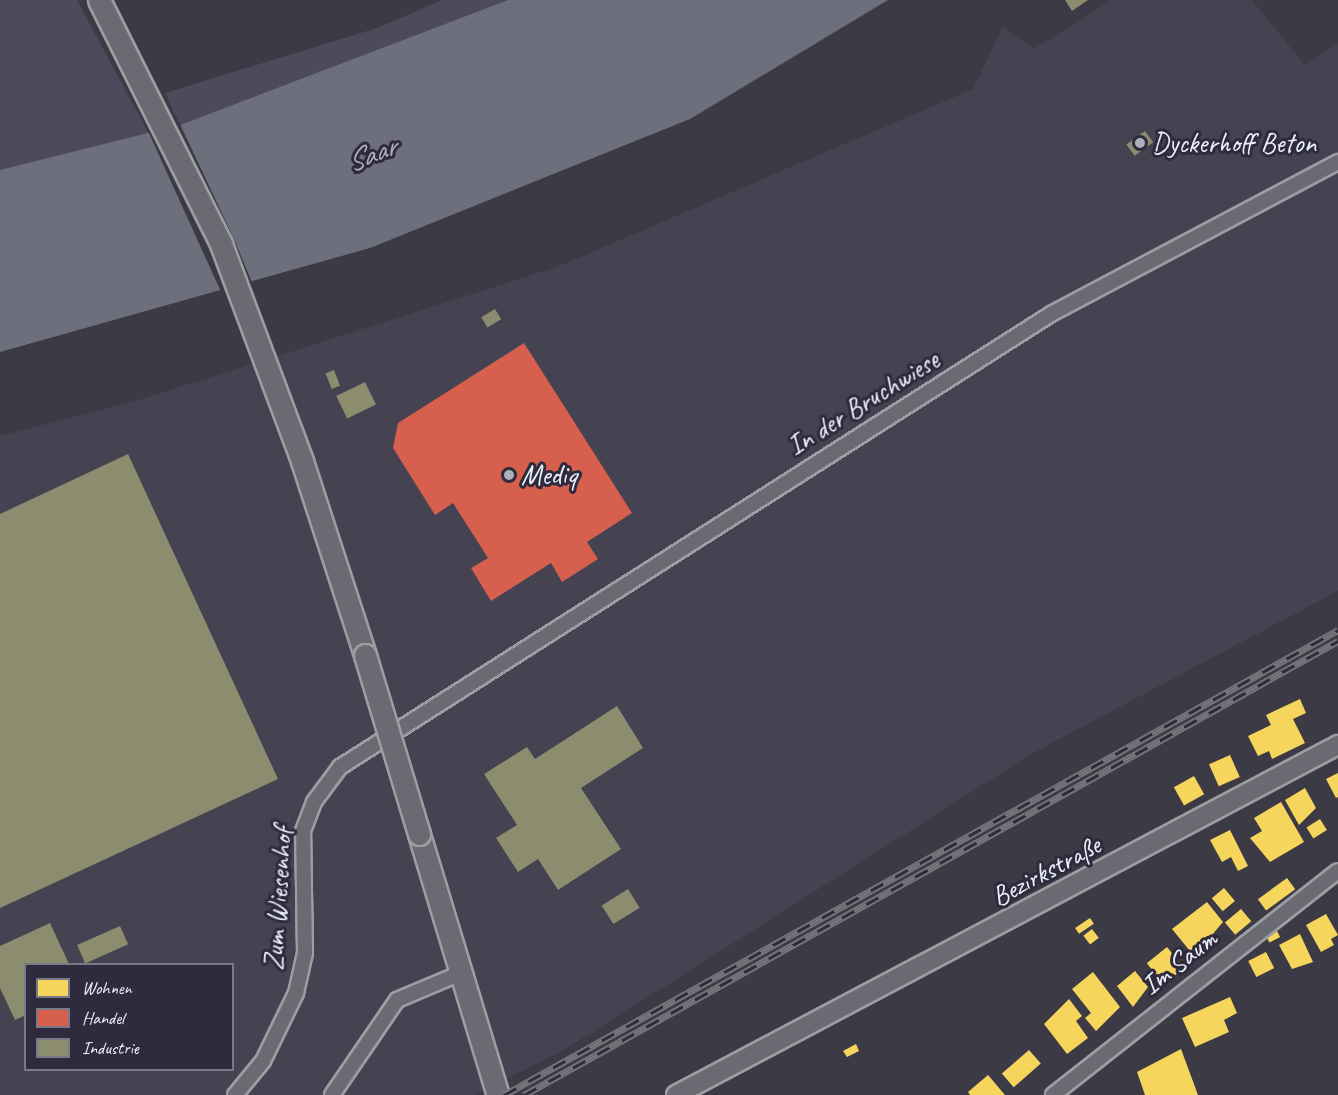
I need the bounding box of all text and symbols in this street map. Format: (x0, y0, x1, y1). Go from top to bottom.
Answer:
place label: Dyckerhoff Beton (1152, 126, 1316, 160)
water label: Saar (341, 128, 401, 180)
marker: Dyckerhoff Beton (1133, 136, 1147, 150)
street label: In der Bruchwiese (781, 343, 945, 463)
place label: Mediq (521, 458, 577, 492)
marker: Mediq (502, 468, 516, 482)
street label: Zum Wiesenhof (256, 826, 300, 972)
street label: Bezirkstraße (986, 828, 1106, 914)
street label: Im Saum (1135, 923, 1223, 1001)
legend (24, 963, 234, 1071)
text: Wohnen (82, 977, 132, 999)
text: Handel (82, 1007, 124, 1029)
text: Industrie (82, 1037, 139, 1059)

